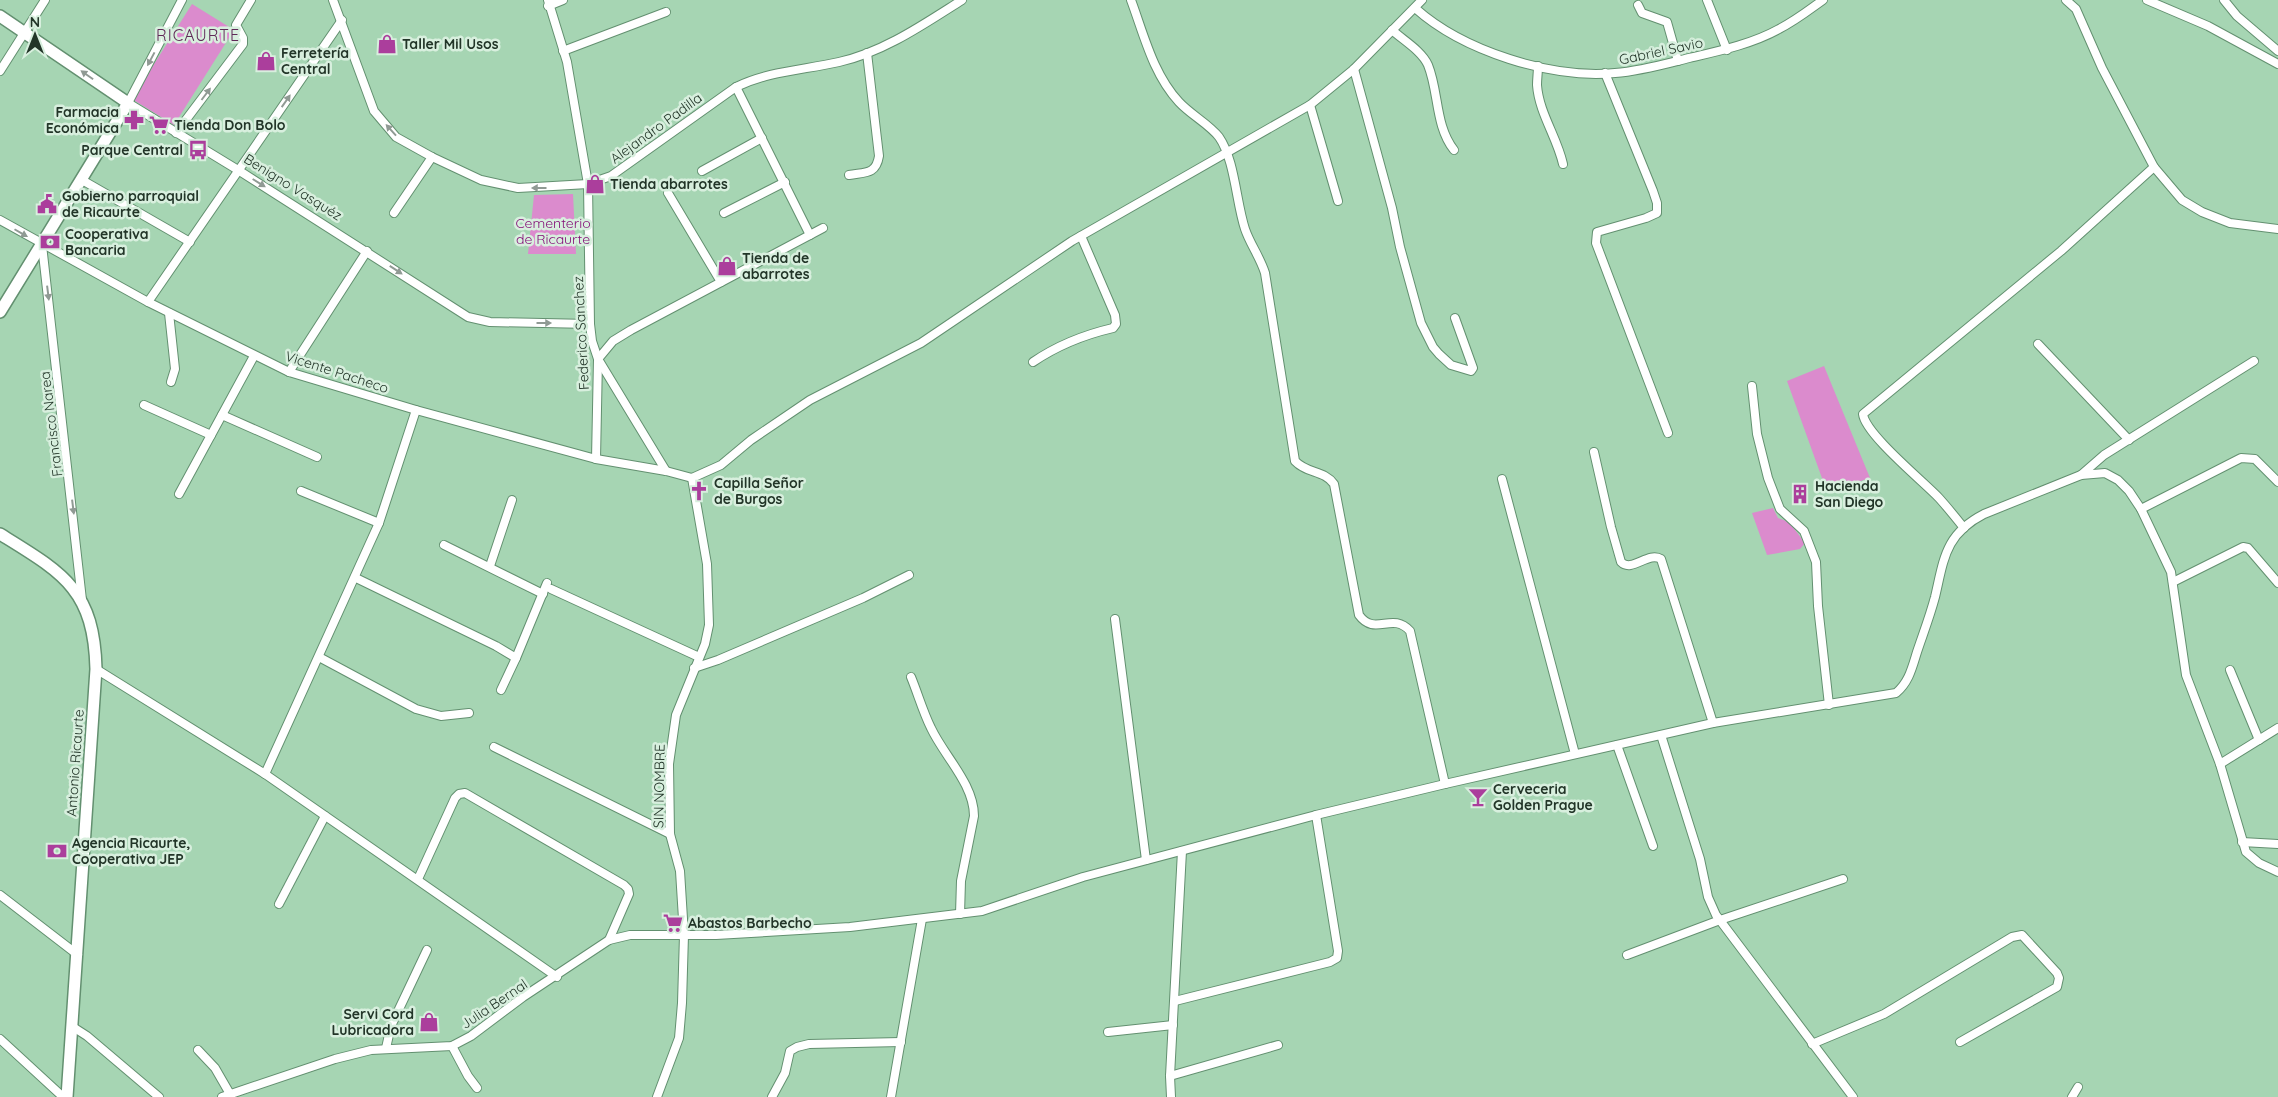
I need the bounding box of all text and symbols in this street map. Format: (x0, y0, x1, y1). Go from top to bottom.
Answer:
north arrow (10, 10, 60, 60)
text: N (30, 13, 40, 31)
district label: RICAURTE (156, 25, 240, 45)
shop icon: Taller Mil Usos (376, 33, 398, 55)
street label: Gabriel Savio (1617, 33, 1705, 69)
place label: Taller Mil Usos (402, 35, 499, 53)
place label: Ferretería Central (281, 44, 349, 78)
shop icon: Ferretería Central (255, 50, 277, 72)
one-way arrow (147, 51, 155, 66)
one-way arrow (81, 70, 94, 80)
one-way arrow (200, 88, 211, 101)
street label: Alejandro Padilla (606, 89, 706, 167)
one-way arrow (281, 94, 291, 108)
place label: Farmacia Económica (46, 103, 119, 137)
pharmacy icon: Farmacia Económica (123, 109, 145, 131)
supermarket icon: Tienda Don Bolo (148, 114, 170, 136)
place label: Tienda Don Bolo (174, 116, 286, 134)
one-way arrow (385, 125, 397, 137)
bus stop icon: Parque Central (187, 139, 209, 161)
place label: Parque Central (81, 141, 183, 159)
street label: Benigno Vasquéz (241, 150, 346, 225)
shop icon: Tienda abarrotes (584, 173, 606, 195)
place label: Tienda abarrotes (610, 175, 728, 193)
one-way arrow (252, 178, 265, 188)
one-way arrow (531, 184, 547, 192)
place label: Gobierno parroquial de Ricaurte (62, 187, 199, 221)
public building icon: Gobierno parroquial de Ricaurte (36, 193, 58, 215)
park label: Cementerio de Ricaurte (515, 214, 591, 248)
place label: Cooperativa Bancaria (65, 225, 149, 259)
one-way arrow (15, 228, 28, 237)
bank icon: Cooperativa Bancaria (39, 231, 61, 253)
place label: Tienda de abarrotes (742, 249, 810, 283)
shop icon: Tienda de abarrotes (716, 255, 738, 277)
one-way arrow (389, 265, 403, 275)
street label: Federico Sanchez (569, 275, 593, 390)
one-way arrow (44, 285, 52, 301)
one-way arrow (536, 319, 552, 327)
street label: Vicente Pacheco (283, 347, 391, 397)
street label: Francisco Narea (36, 370, 66, 478)
place label: Capilla Señor de Burgos (714, 474, 804, 508)
place label: Hacienda San Diego (1815, 477, 1884, 511)
church icon: Capilla Señor de Burgos (688, 480, 710, 502)
building icon: Hacienda San Diego (1789, 483, 1811, 505)
one-way arrow (69, 499, 77, 515)
street label: Antonio Ricaurte (62, 709, 88, 817)
street label: SIN NOMBRE (649, 744, 669, 828)
place label: Cerveceria Golden Prague (1493, 780, 1593, 814)
bar icon: Cerveceria Golden Prague (1467, 786, 1489, 808)
place label: Agencia Ricaurte, Cooperativa JEP (72, 834, 191, 868)
bank icon: Agencia Ricaurte, Cooperativa JEP (46, 840, 68, 862)
supermarket icon: Abastos Barbecho (662, 912, 684, 934)
place label: Abastos Barbecho (688, 914, 812, 932)
street label: Julia Bernal (457, 975, 531, 1033)
place label: Servi Cord Lubricadora (331, 1005, 414, 1039)
shop icon: Servi Cord Lubricadora (418, 1011, 440, 1033)

